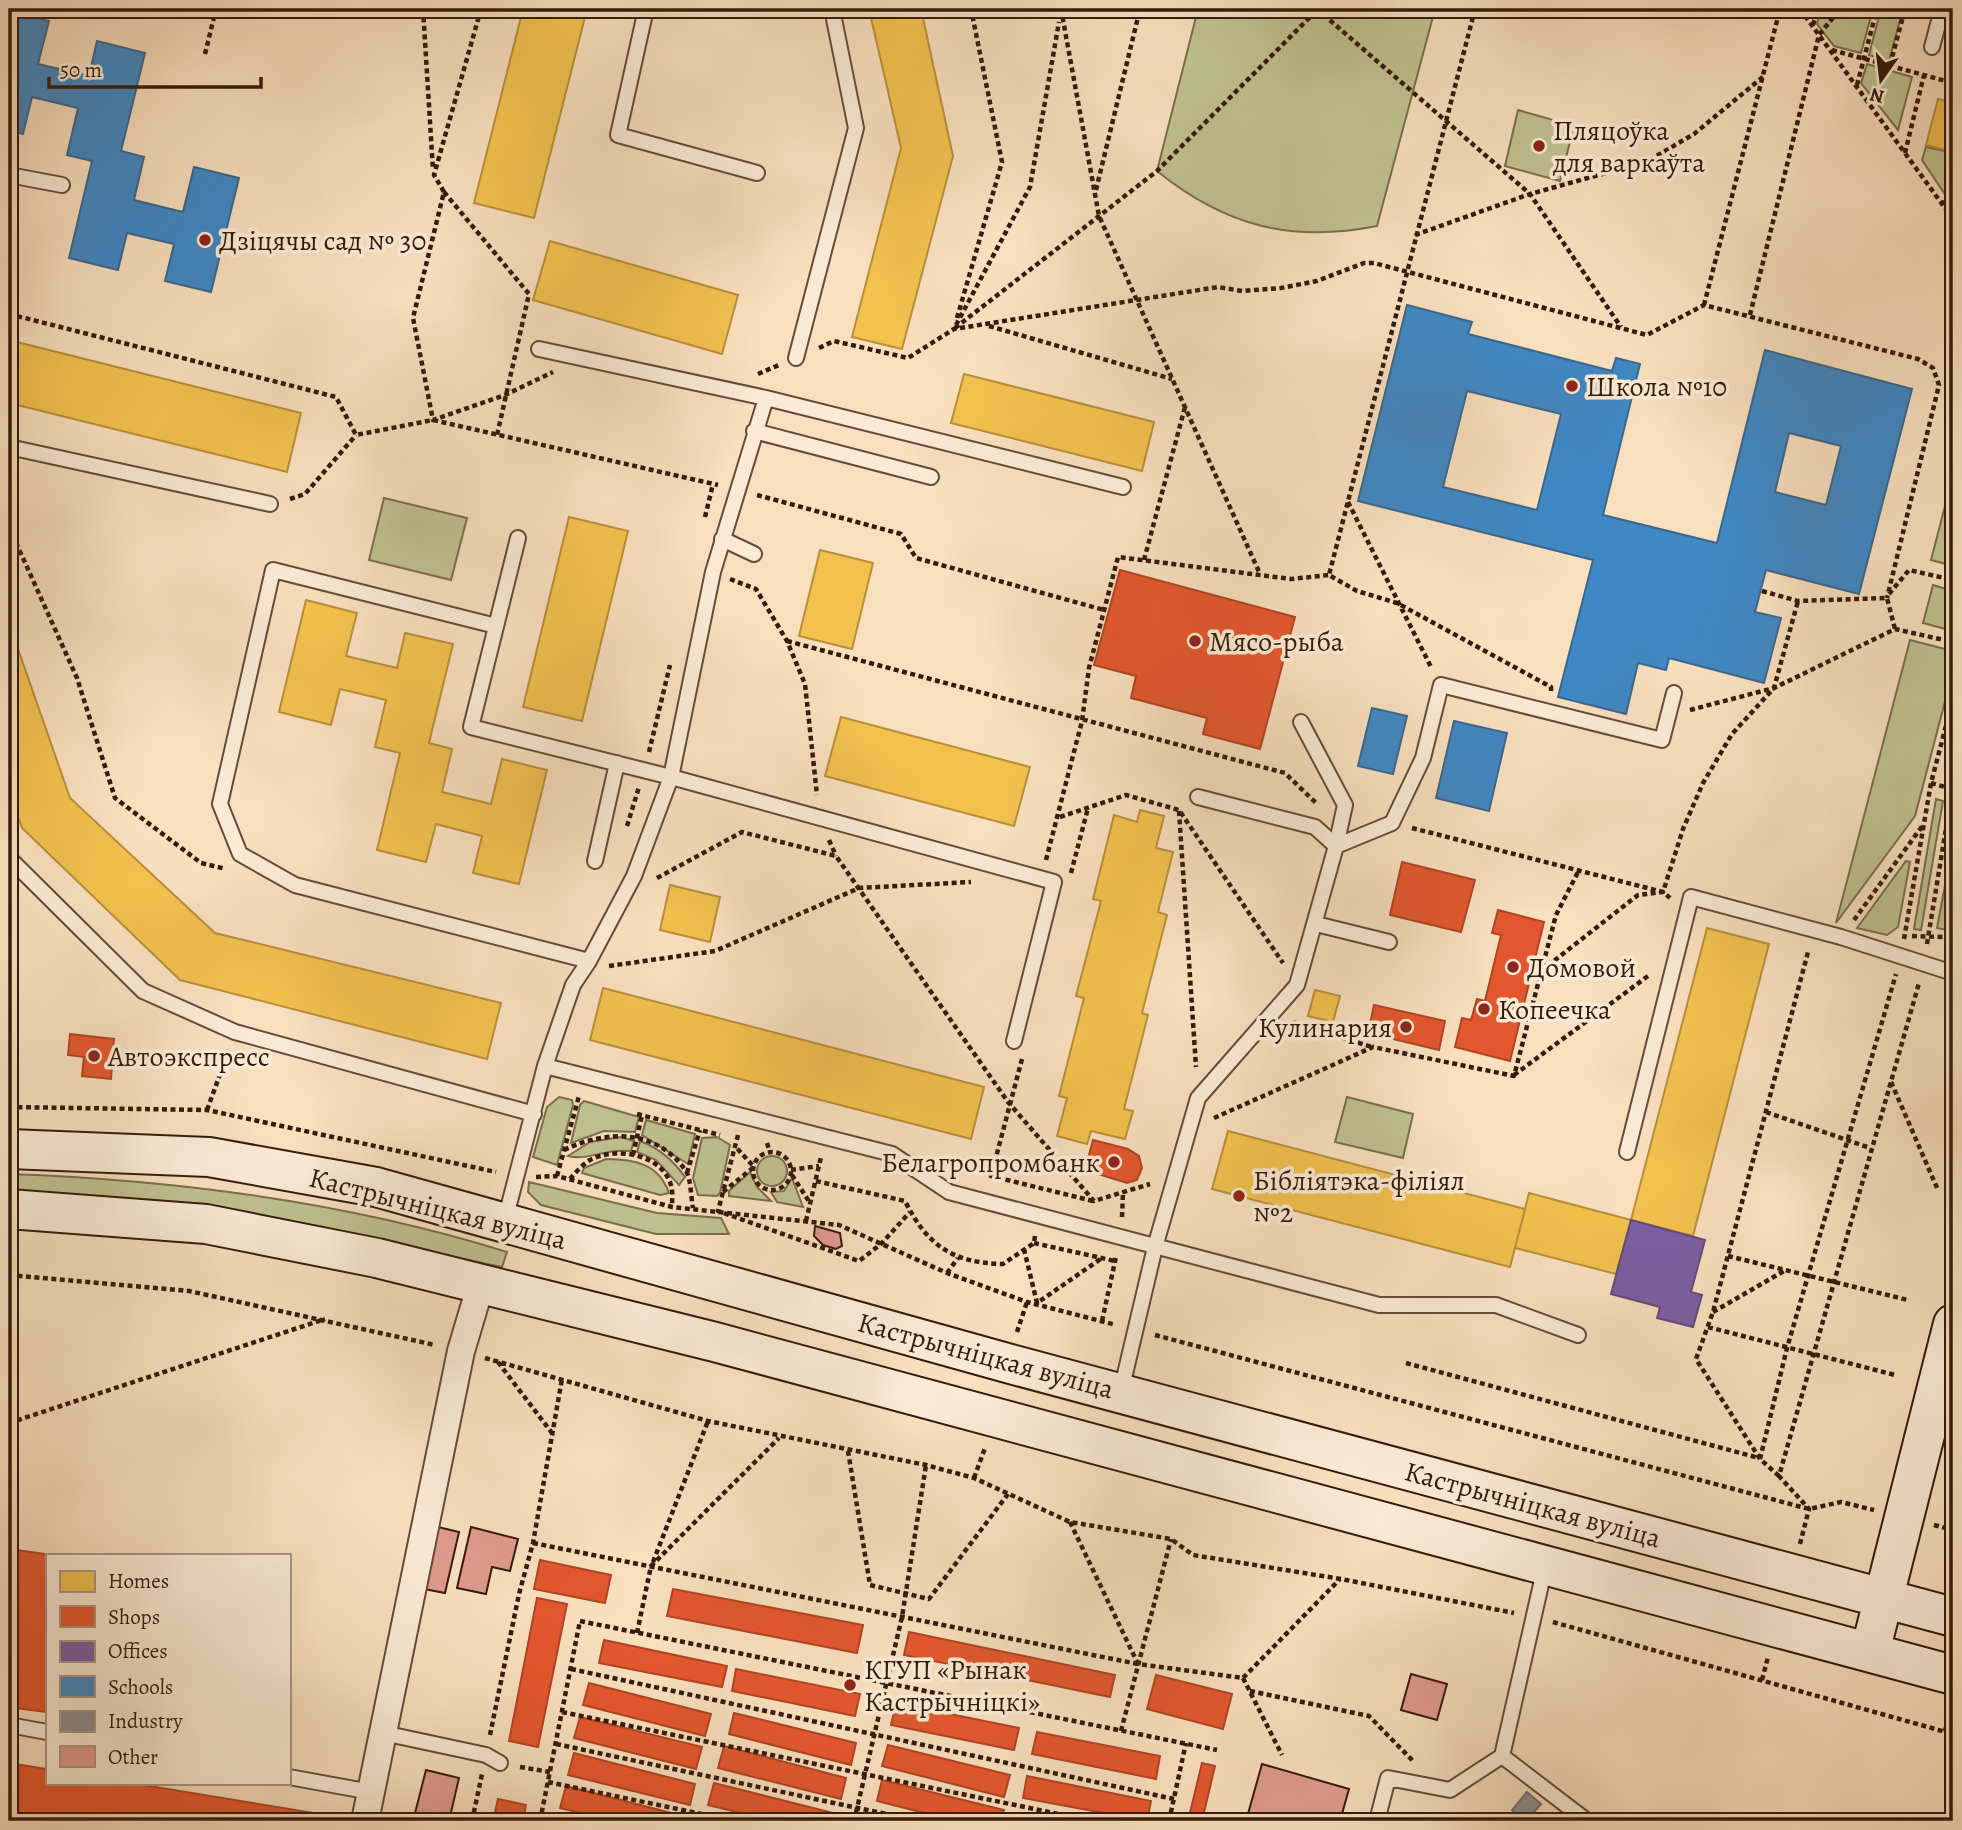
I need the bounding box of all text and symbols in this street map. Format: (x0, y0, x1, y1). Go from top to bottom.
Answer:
scale bar (49, 46, 261, 90)
north arrow (1846, 46, 1916, 116)
text: 50 m (60, 56, 102, 84)
text: N (1867, 81, 1887, 110)
place label: Пляцоўка для варкаўта (1552, 112, 1705, 182)
marker: Пляцоўка для варкаўта (1531, 138, 1547, 154)
place label: Дзіцячы сад № 30 (219, 222, 426, 260)
marker: Дзіцячы сад № 30 (197, 232, 213, 248)
place label: Школа №10 (1586, 368, 1727, 406)
marker: Школа №10 (1564, 378, 1580, 394)
place label: Мясо-рыба (1209, 623, 1344, 661)
marker: Мясо-рыба (1187, 633, 1203, 649)
place label: Домовой (1527, 949, 1636, 987)
marker: Домовой (1505, 959, 1521, 975)
place label: Копеечка (1498, 991, 1611, 1029)
marker: Копеечка (1476, 1001, 1492, 1017)
place label: Кулинария (1258, 1009, 1392, 1047)
marker: Кулинария (1398, 1019, 1414, 1035)
place label: Автоэкспресс (107, 1038, 270, 1076)
marker: Автоэкспресс (86, 1048, 102, 1064)
place label: Белагропромбанк (881, 1144, 1100, 1182)
marker: Белагропромбанк (1106, 1154, 1122, 1170)
street label: Кастрычніцкая вуліца (305, 1159, 570, 1259)
place label: Бібліятэка-філіял №2 (1253, 1162, 1465, 1232)
marker: Бібліятэка-філіял №2 (1231, 1188, 1247, 1204)
street label: Кастрычніцкая вуліца (853, 1303, 1118, 1408)
street label: Кастрычніцкая вуліца (1400, 1452, 1665, 1557)
legend (46, 1554, 290, 1784)
text: Homes (108, 1567, 169, 1595)
text: Shops (108, 1603, 160, 1631)
text: Offices (108, 1637, 168, 1665)
place label: КГУП «Рынак Кастрычніцкі» (864, 1651, 1040, 1721)
text: Schools (108, 1673, 173, 1701)
marker: КГУП «Рынак Кастрычніцкі» (842, 1677, 858, 1693)
text: Industry (108, 1707, 183, 1735)
text: Other (108, 1743, 158, 1771)

